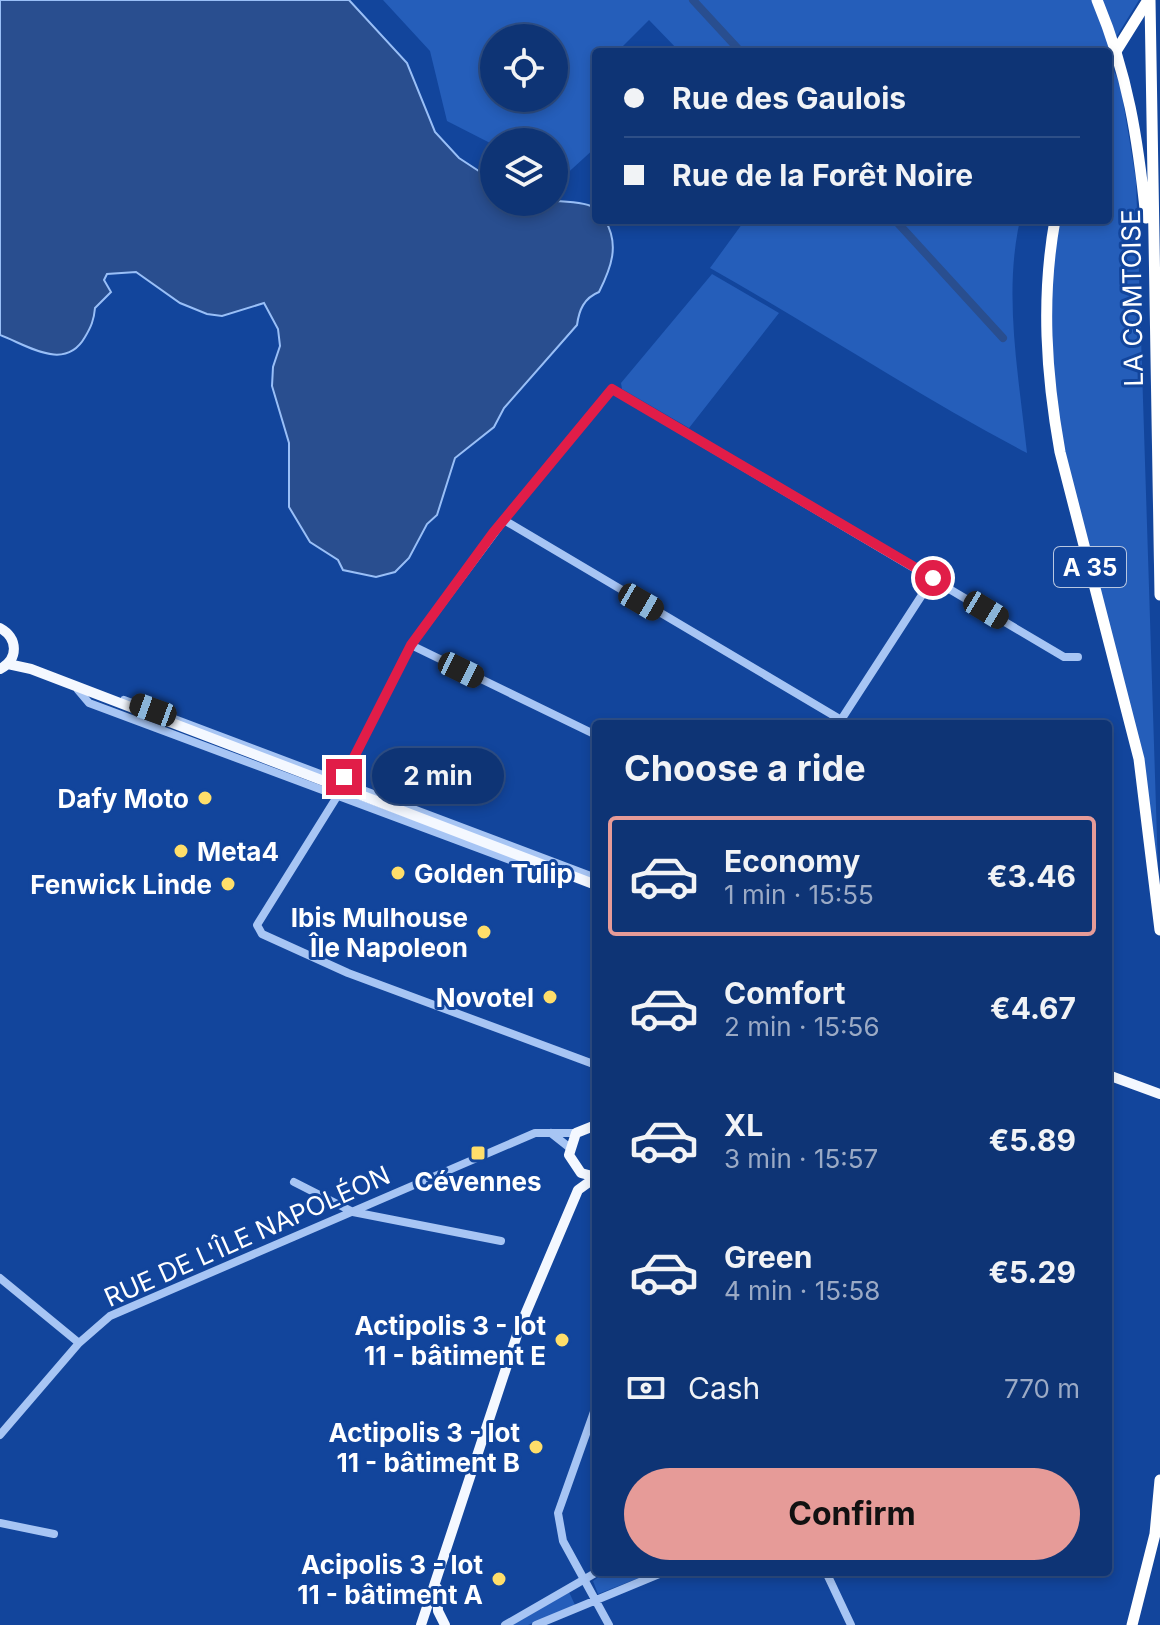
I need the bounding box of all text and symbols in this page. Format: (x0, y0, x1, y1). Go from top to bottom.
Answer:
map controls (480, 24, 568, 216)
button: locate (480, 24, 568, 112)
text: Rue des Gaulois (672, 80, 906, 116)
button: layers (480, 128, 568, 216)
text: Rue de la Forêt Noire (672, 157, 973, 193)
street label: LA COMTOISE (1115, 209, 1149, 387)
road number: A 35 (1054, 547, 1126, 587)
route start (915, 560, 951, 596)
car (614, 580, 668, 624)
car (959, 587, 1013, 633)
car (434, 649, 488, 691)
car (126, 691, 180, 729)
text: Choose a ride (624, 746, 866, 790)
callout: 2 min (372, 749, 504, 805)
route end (326, 759, 362, 795)
text: 2 min (403, 760, 473, 791)
place label: Dafy Moto (58, 783, 189, 814)
marker: Dafy Moto (196, 789, 214, 807)
place label: Meta4 (197, 836, 279, 867)
icon: car (628, 840, 700, 912)
marker: Meta4 (172, 842, 190, 860)
text: Economy (724, 843, 860, 879)
place label: Golden Tulip (414, 858, 573, 889)
text: €3.46 (987, 858, 1076, 894)
marker: Golden Tulip (389, 864, 407, 882)
place label: Fenwick Linde (30, 869, 212, 900)
marker: Fenwick Linde (219, 875, 237, 893)
text: 1 min · 15:55 (724, 879, 874, 910)
place label: Ibis Mulhouse Île Napoleon (291, 902, 468, 963)
marker: Ibis Mulhouse Île Napoleon (475, 923, 493, 941)
icon: car (628, 972, 700, 1044)
text: Comfort (724, 975, 845, 1011)
place label: Novotel (436, 982, 534, 1013)
marker: Novotel (541, 988, 559, 1006)
text: €4.67 (990, 990, 1076, 1026)
text: 2 min · 15:56 (724, 1011, 880, 1042)
icon: car (628, 1104, 700, 1176)
text: XL (724, 1107, 763, 1143)
text: €5.89 (989, 1122, 1076, 1158)
text: 3 min · 15:57 (724, 1143, 878, 1174)
marker: Cévennes (469, 1144, 487, 1162)
street label: RUE DE L'ÎLE NAPOLÉON (99, 1159, 395, 1313)
place label: Cévennes (414, 1166, 542, 1197)
icon: car (628, 1236, 700, 1308)
text: Green (724, 1239, 812, 1275)
text: €5.29 (989, 1254, 1076, 1290)
text: 4 min · 15:58 (724, 1275, 880, 1306)
place label: Actipolis 3 - lot 11 - bâtiment E (354, 1310, 546, 1371)
marker: Actipolis 3 - lot 11 - bâtiment E (553, 1331, 571, 1349)
icon: cash (624, 1366, 668, 1410)
text: Cash (688, 1370, 760, 1406)
text: 770 m (1004, 1373, 1080, 1404)
place label: Actipolis 3 - lot 11 - bâtiment B (328, 1417, 520, 1478)
marker: Actipolis 3 - lot 11 - bâtiment B (527, 1438, 545, 1456)
button: Confirm (624, 1468, 1080, 1560)
place label: Acipolis 3 - lot 11 - bâtiment A (297, 1549, 483, 1610)
marker: Acipolis 3 - lot 11 - bâtiment A (490, 1570, 508, 1588)

